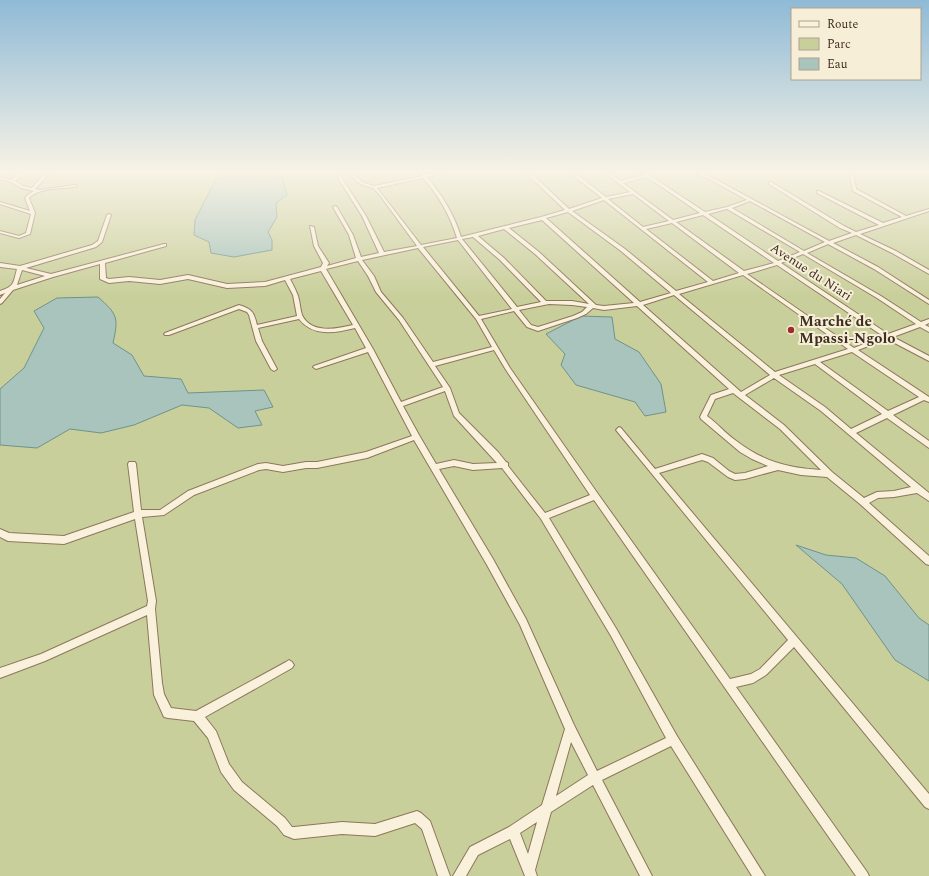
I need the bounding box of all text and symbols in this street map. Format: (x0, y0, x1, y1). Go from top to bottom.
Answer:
legend (791, 8, 921, 80)
text: Route (827, 15, 858, 34)
text: Parc (827, 35, 851, 54)
text: Eau (827, 55, 848, 74)
street label: Avenue du Niari (766, 238, 856, 306)
place label: Marché de Mpassi-Ngolo (799, 310, 896, 350)
marker: Marché de Mpassi-Ngolo (786, 325, 796, 335)

